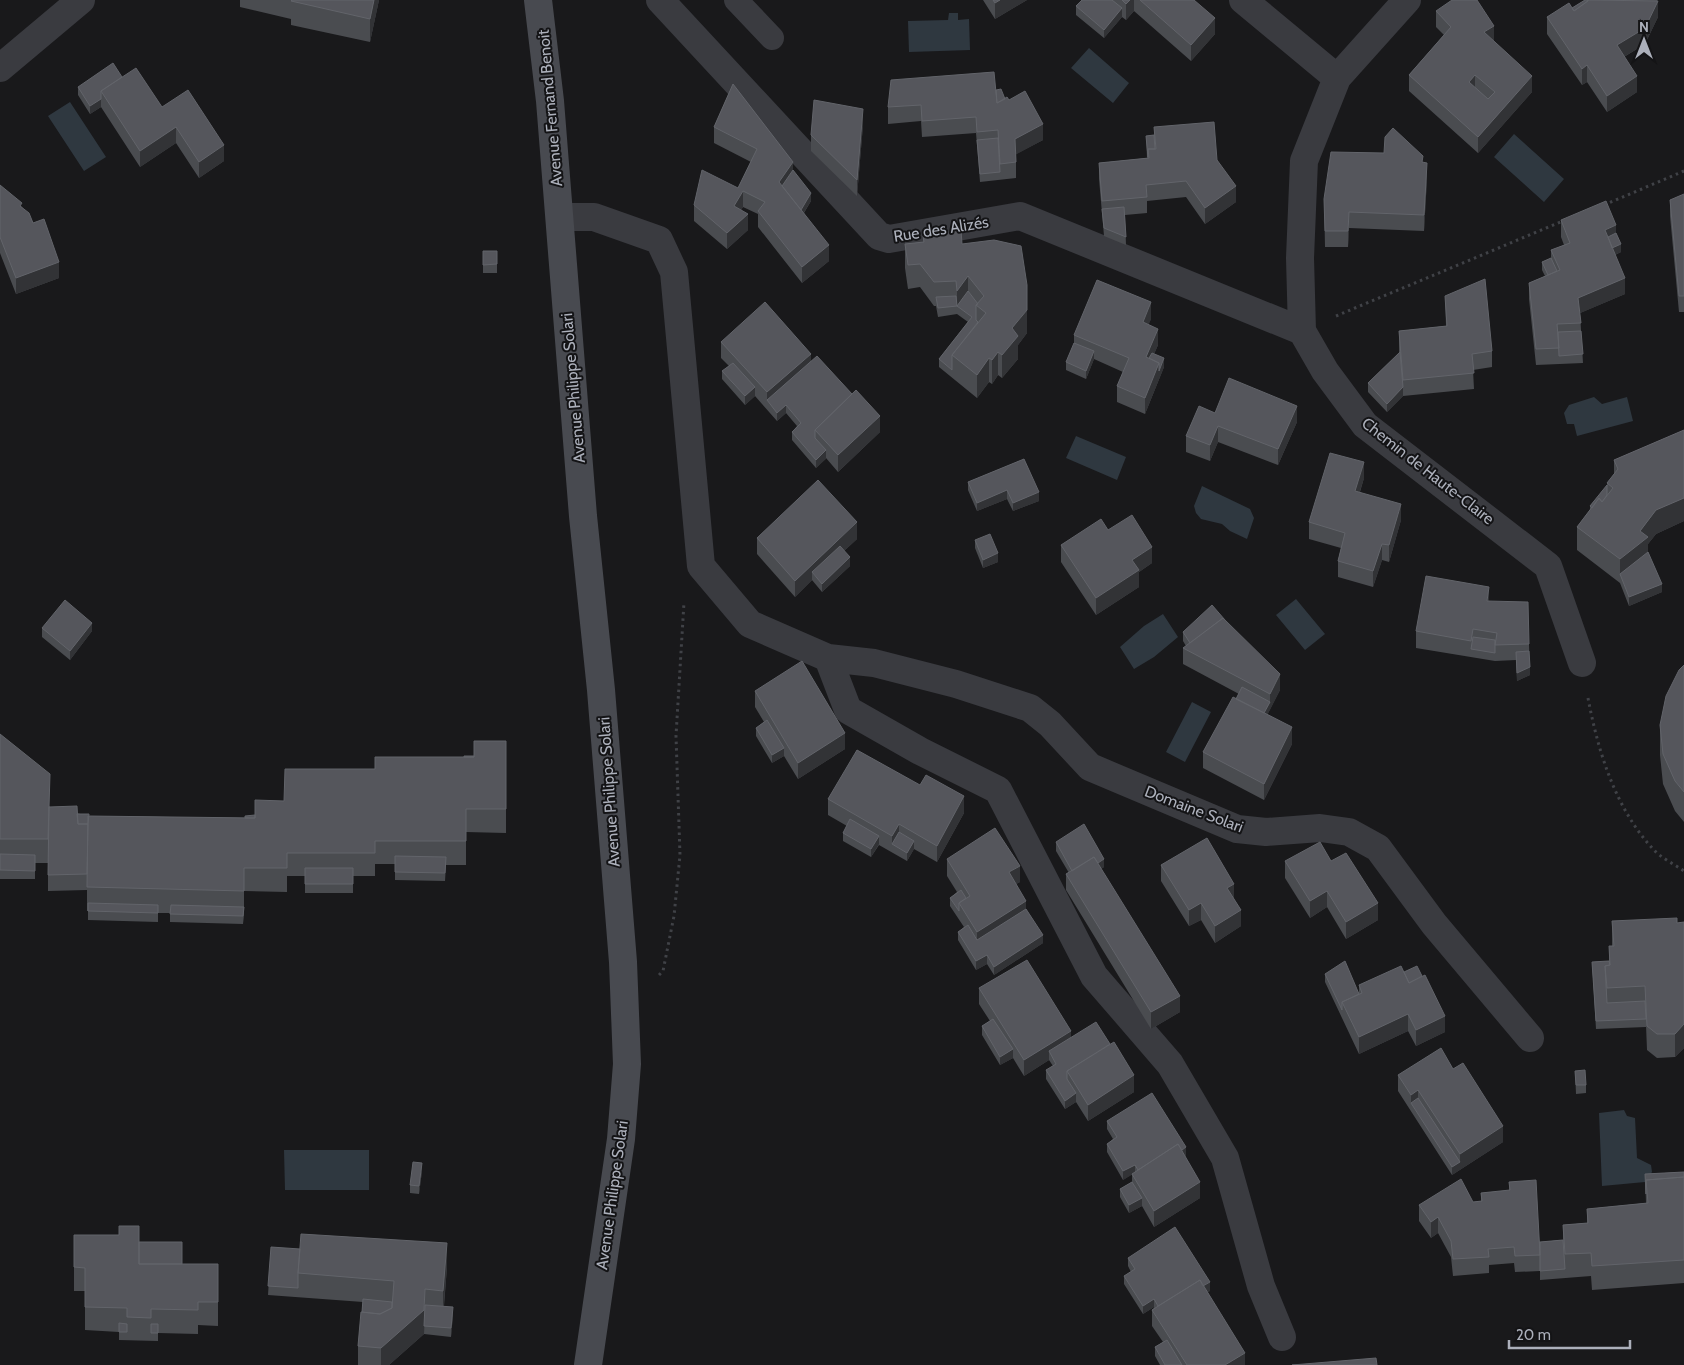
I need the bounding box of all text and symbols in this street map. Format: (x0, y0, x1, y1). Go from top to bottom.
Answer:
north arrow (1619, 15, 1669, 65)
text: N (1639, 18, 1649, 36)
street label: Avenue Fernand Benoit (534, 28, 566, 187)
street label: Rue des Alizés (892, 212, 990, 246)
street label: Avenue Philippe Solari (557, 312, 589, 464)
street label: Chemin de Haute-Claire (1358, 413, 1498, 529)
street label: Avenue Philippe Solari (594, 716, 624, 868)
street label: Domaine Solari (1142, 781, 1246, 837)
street label: Avenue Philippe Solari (592, 1119, 632, 1271)
scale bar (1509, 1318, 1630, 1350)
text: 20 m (1516, 1326, 1551, 1344)

